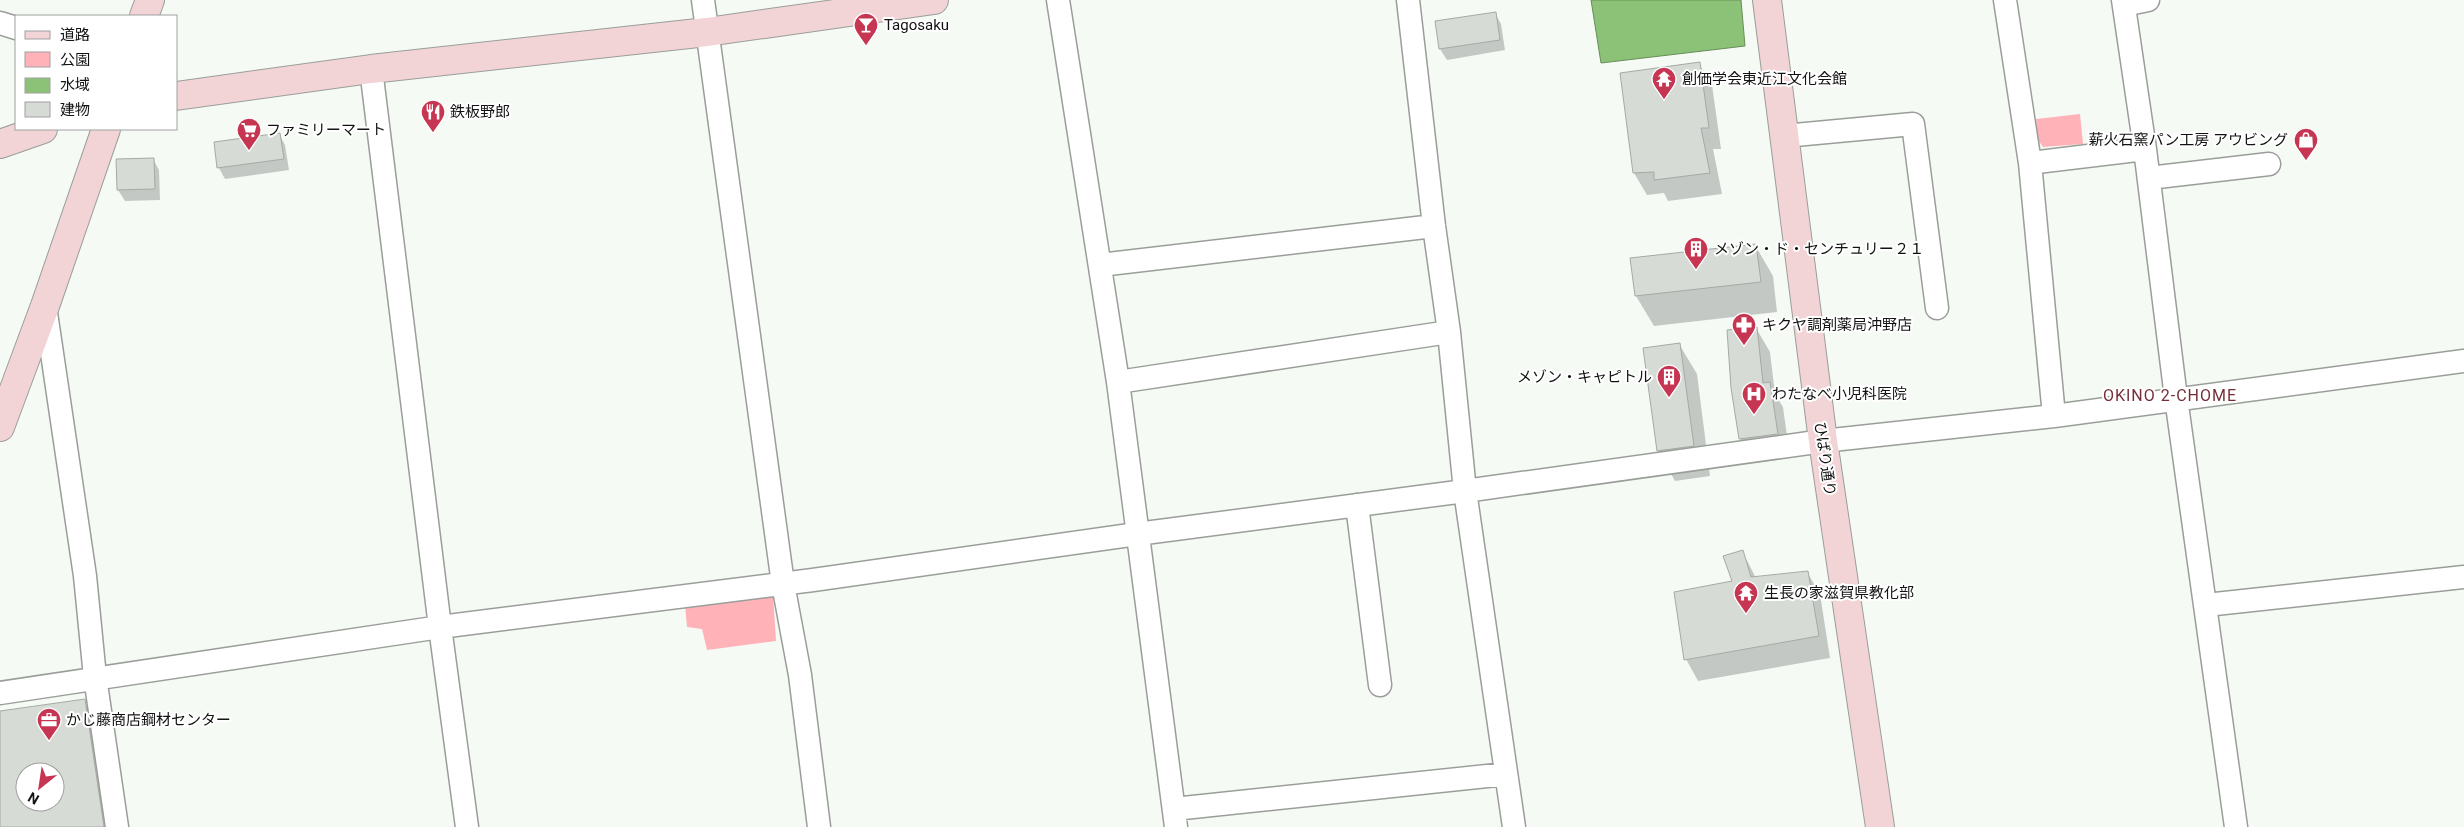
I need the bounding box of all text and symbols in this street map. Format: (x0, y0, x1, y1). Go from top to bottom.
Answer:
bar icon: Tagosaku (853, 12, 879, 46)
legend (15, 15, 178, 130)
place label: Tagosaku (884, 16, 949, 34)
text: 道路 (60, 26, 90, 44)
text: 公園 (60, 51, 90, 69)
temple icon: 創価学会東近江文化会館 (1651, 66, 1677, 100)
place label: 創価学会東近江文化会館 (1682, 70, 1847, 88)
text: 水域 (60, 76, 90, 94)
restaurant icon: 鉄板野郎 (420, 99, 446, 133)
text: 建物 (60, 101, 90, 119)
place label: 鉄板野郎 (450, 103, 510, 121)
supermarket icon: ファミリーマート (236, 117, 262, 151)
place label: ファミリーマート (266, 121, 386, 139)
shop icon: 薪火石窯パン工房 アウビング (2293, 127, 2319, 161)
place label: 薪火石窯パン工房 アウビング (2089, 131, 2288, 149)
building icon: メゾン・ド・センチュリー２１ (1683, 236, 1709, 270)
place label: メゾン・ド・センチュリー２１ (1714, 240, 1924, 258)
pharmacy icon: キクヤ調剤薬局沖野店 (1731, 312, 1757, 346)
place label: キクヤ調剤薬局沖野店 (1762, 316, 1912, 334)
building icon: メゾン・キャピトル (1656, 364, 1682, 398)
place label: メゾン・キャピトル (1517, 368, 1652, 386)
hospital icon: わたなべ小児科医院 (1741, 381, 1767, 415)
place label: わたなべ小児科医院 (1772, 385, 1907, 403)
district label: OKINO 2-CHOME (2103, 386, 2237, 405)
street label: ひばり通り (1811, 421, 1839, 497)
temple icon: 生長の家滋賀県教化部 (1733, 580, 1759, 614)
place label: 生長の家滋賀県教化部 (1764, 584, 1914, 602)
office icon: かじ藤商店鋼材センター (36, 707, 62, 741)
place label: かじ藤商店鋼材センター (66, 711, 231, 729)
north arrow (15, 762, 65, 812)
text: N (25, 789, 42, 808)

